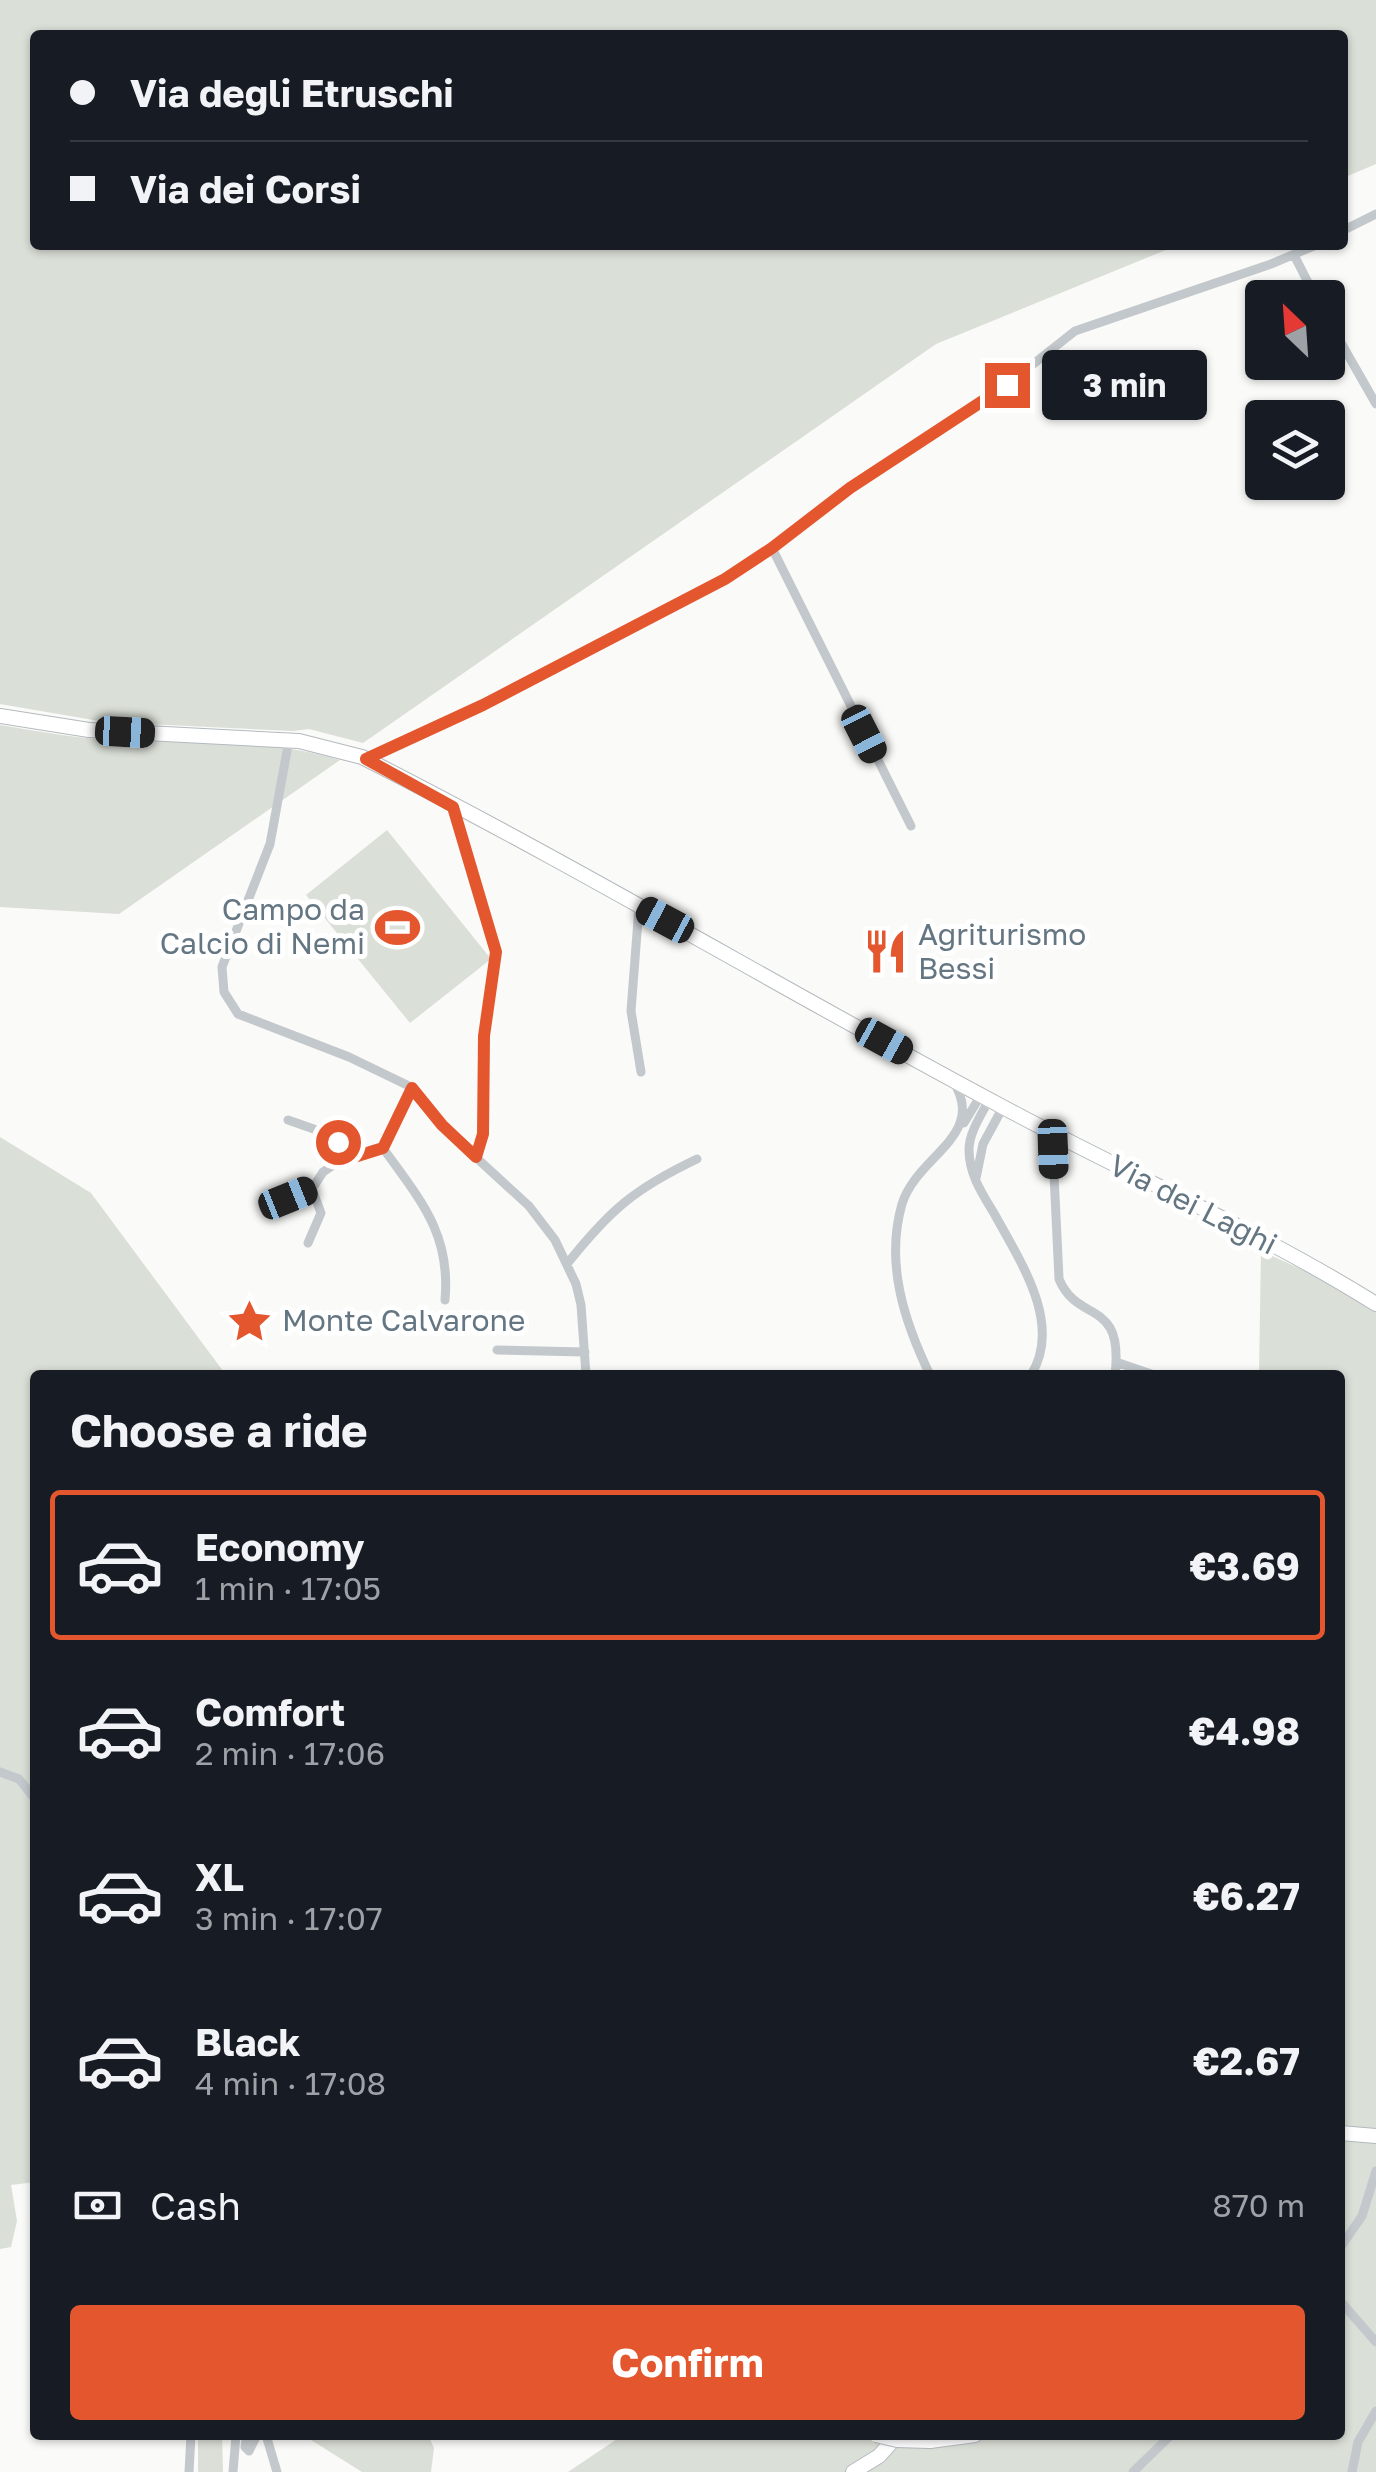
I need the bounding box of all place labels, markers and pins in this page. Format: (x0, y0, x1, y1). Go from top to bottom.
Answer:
place label: Campo da Calcio di Nemi (160, 891, 365, 961)
sports icon: Campo da Calcio di Nemi (374, 903, 422, 951)
place label: Agriturismo Bessi (918, 916, 1086, 986)
restaurant icon: Agriturismo Bessi (861, 928, 909, 976)
place icon: Monte Calvarone (225, 1297, 273, 1345)
place label: Monte Calvarone (282, 1302, 525, 1338)

